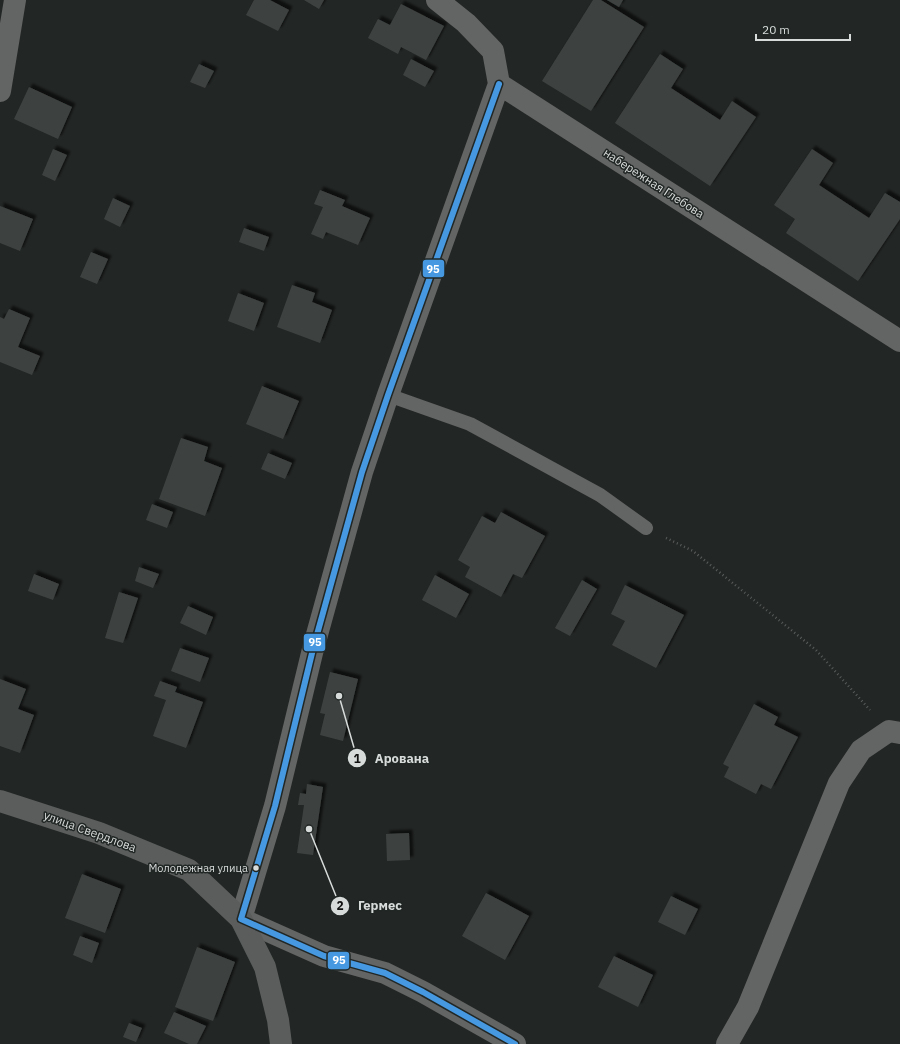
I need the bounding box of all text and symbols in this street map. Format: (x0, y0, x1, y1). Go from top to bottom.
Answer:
scale bar (756, 16, 850, 42)
text: 20 m (762, 22, 790, 37)
street label: набережная Глебова (601, 145, 708, 222)
line badge: 95 (422, 259, 445, 278)
text: 95 (426, 262, 440, 276)
line badge: 95 (303, 633, 326, 652)
text: 95 (308, 635, 322, 649)
callout: Арована (347, 746, 438, 771)
text: Арована (375, 750, 429, 767)
text: 1 (353, 751, 361, 766)
street label: улица Свердлова (42, 807, 139, 855)
place label: Молодежная улица (148, 861, 248, 875)
marker: Молодежная улица (251, 863, 261, 873)
callout: Гермес (330, 893, 410, 918)
text: Гермес (358, 897, 402, 914)
text: 2 (336, 898, 344, 913)
line badge: 95 (327, 951, 350, 970)
text: 95 (332, 953, 346, 967)

